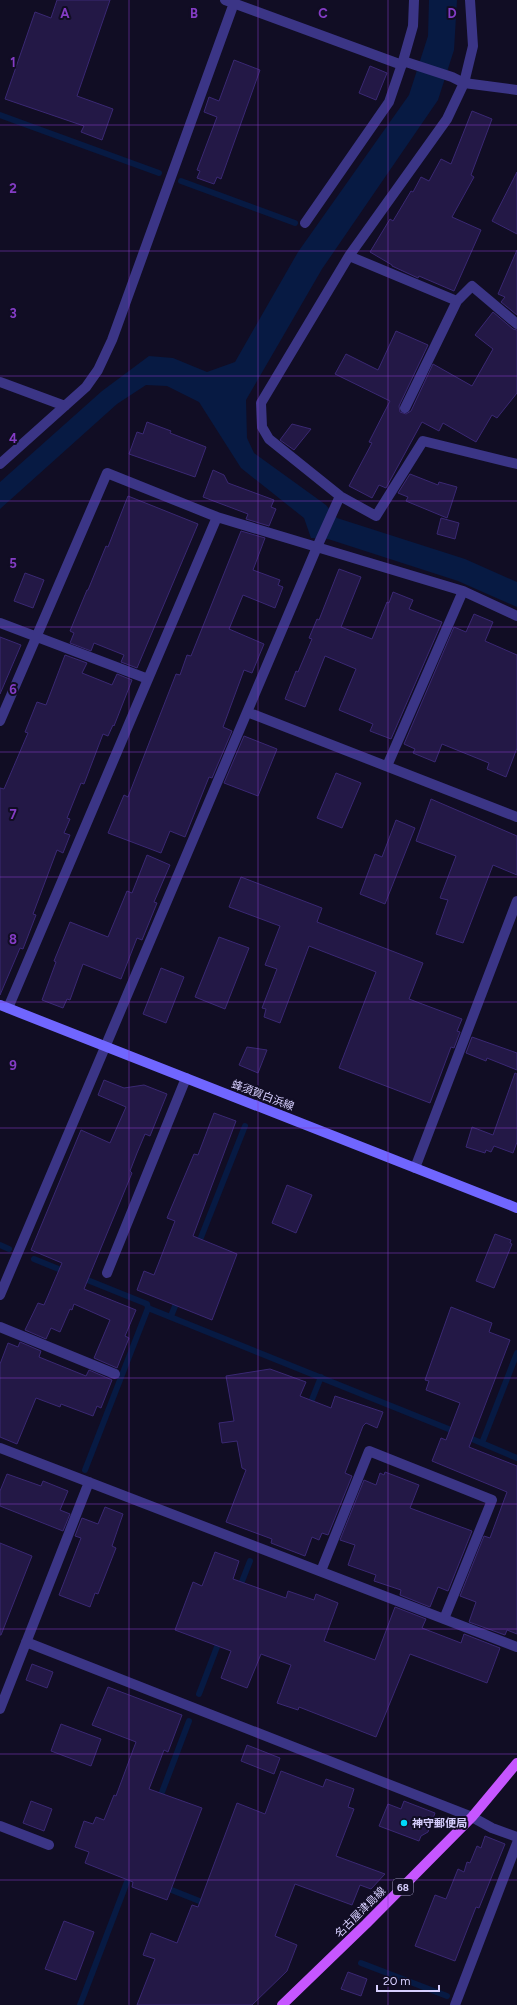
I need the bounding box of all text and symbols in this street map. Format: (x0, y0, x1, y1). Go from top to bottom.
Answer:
text: A (60, 6, 70, 21)
text: B (190, 6, 198, 21)
text: C (318, 6, 328, 21)
text: D (447, 6, 457, 21)
text: 1 (10, 55, 16, 70)
text: 2 (9, 181, 17, 196)
text: 3 (9, 306, 17, 321)
text: 4 (9, 431, 17, 446)
text: 5 (9, 556, 17, 571)
text: 6 (9, 682, 17, 697)
text: 7 (9, 807, 17, 822)
text: 8 (9, 932, 17, 947)
text: 9 (9, 1058, 17, 1073)
street label: 蜂須賀白浜線 (230, 1078, 296, 1113)
place label: 神守郵便局 (412, 1817, 467, 1830)
marker: 神守郵便局 (399, 1818, 409, 1828)
road number: 68 (393, 1879, 413, 1895)
street label: 名古屋津島線 (332, 1884, 388, 1940)
scale bar (377, 1967, 439, 1993)
text: 20 m (383, 1974, 411, 1988)

